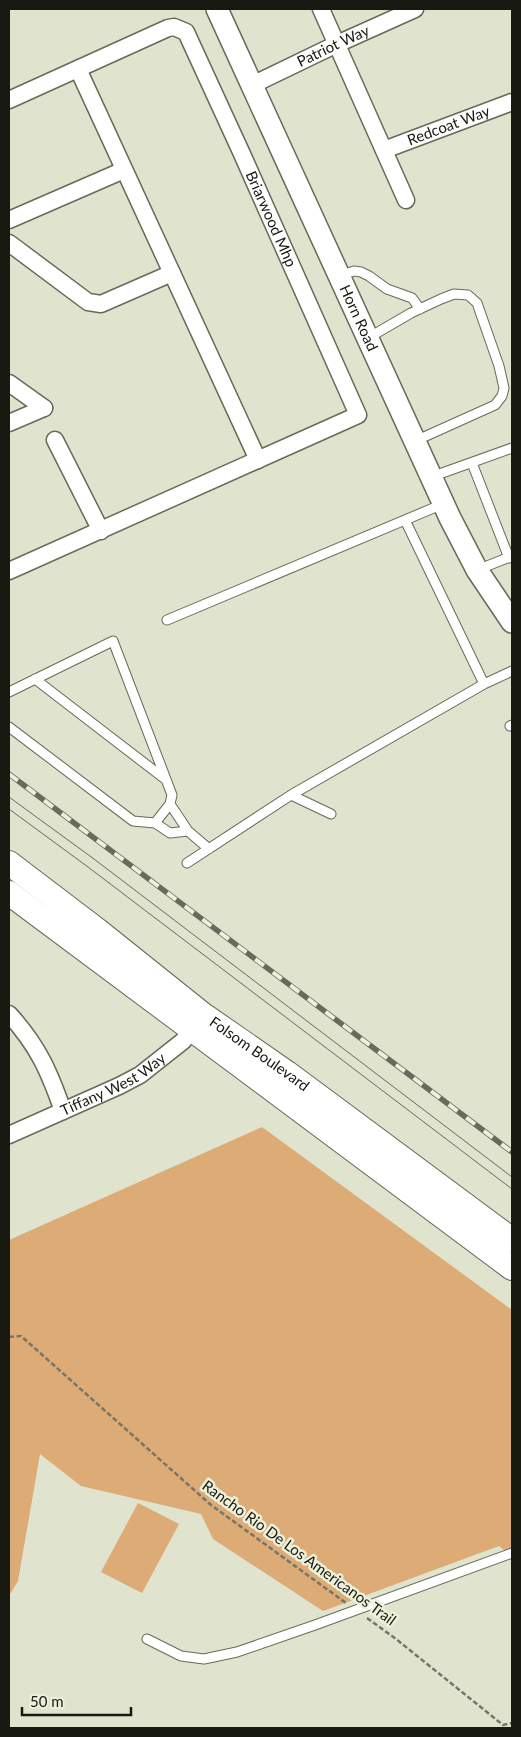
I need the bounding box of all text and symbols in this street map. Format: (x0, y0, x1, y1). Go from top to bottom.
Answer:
street label: Patriot Way (294, 21, 372, 70)
street label: Redcoat Way (404, 101, 492, 149)
street label: Briarwood Mhp (243, 168, 301, 269)
street label: Horn Road (337, 282, 382, 354)
street label: Folsom Boulevard (207, 1012, 313, 1094)
street label: Tiffany West Way (58, 1048, 169, 1119)
street label: Rancho Rio De Los Americanos Trail (199, 1476, 400, 1628)
scale bar (22, 1684, 131, 1716)
text: 50 m (30, 1692, 64, 1710)

